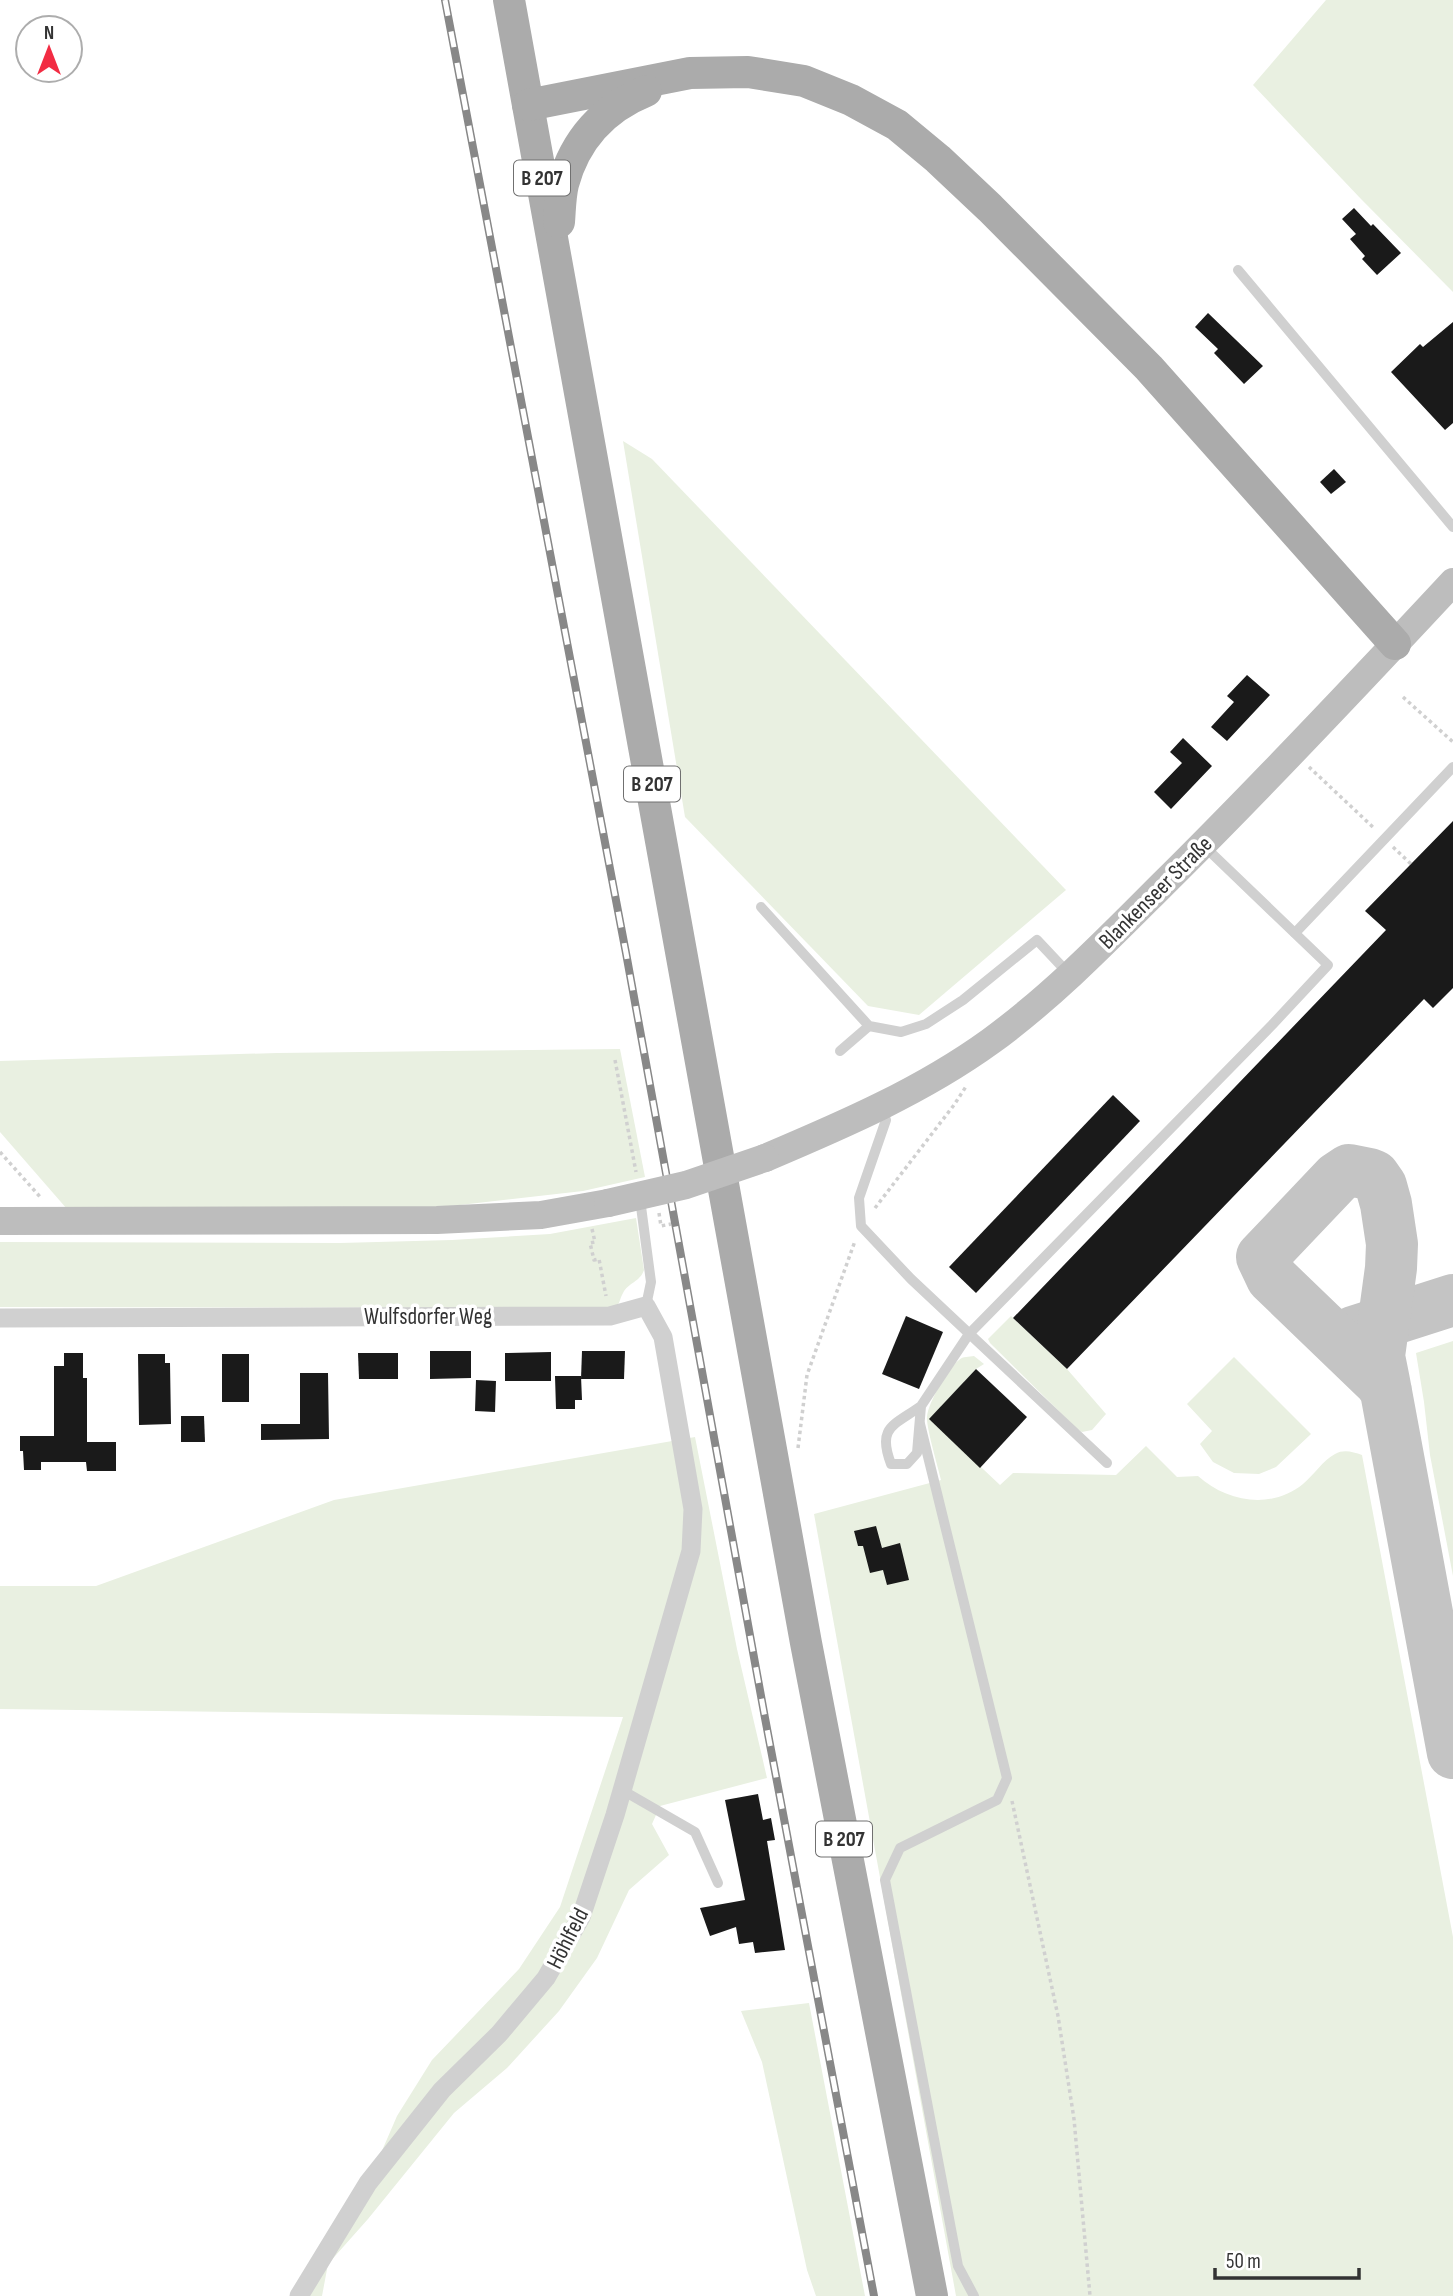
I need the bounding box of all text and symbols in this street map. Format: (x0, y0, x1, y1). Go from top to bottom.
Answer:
north arrow (14, 14, 84, 84)
text: N (44, 22, 54, 45)
road number: B 207 (514, 160, 570, 196)
road number: B 207 (624, 766, 680, 802)
street label: Blankenseer Straße (1093, 830, 1218, 955)
street label: Wulfsdorfer Weg (364, 1303, 492, 1331)
road number: B 207 (816, 1822, 872, 1856)
street label: Höhlfeld (541, 1903, 595, 1974)
scale bar (1215, 2236, 1358, 2280)
text: 50 m (1226, 2249, 1261, 2274)

